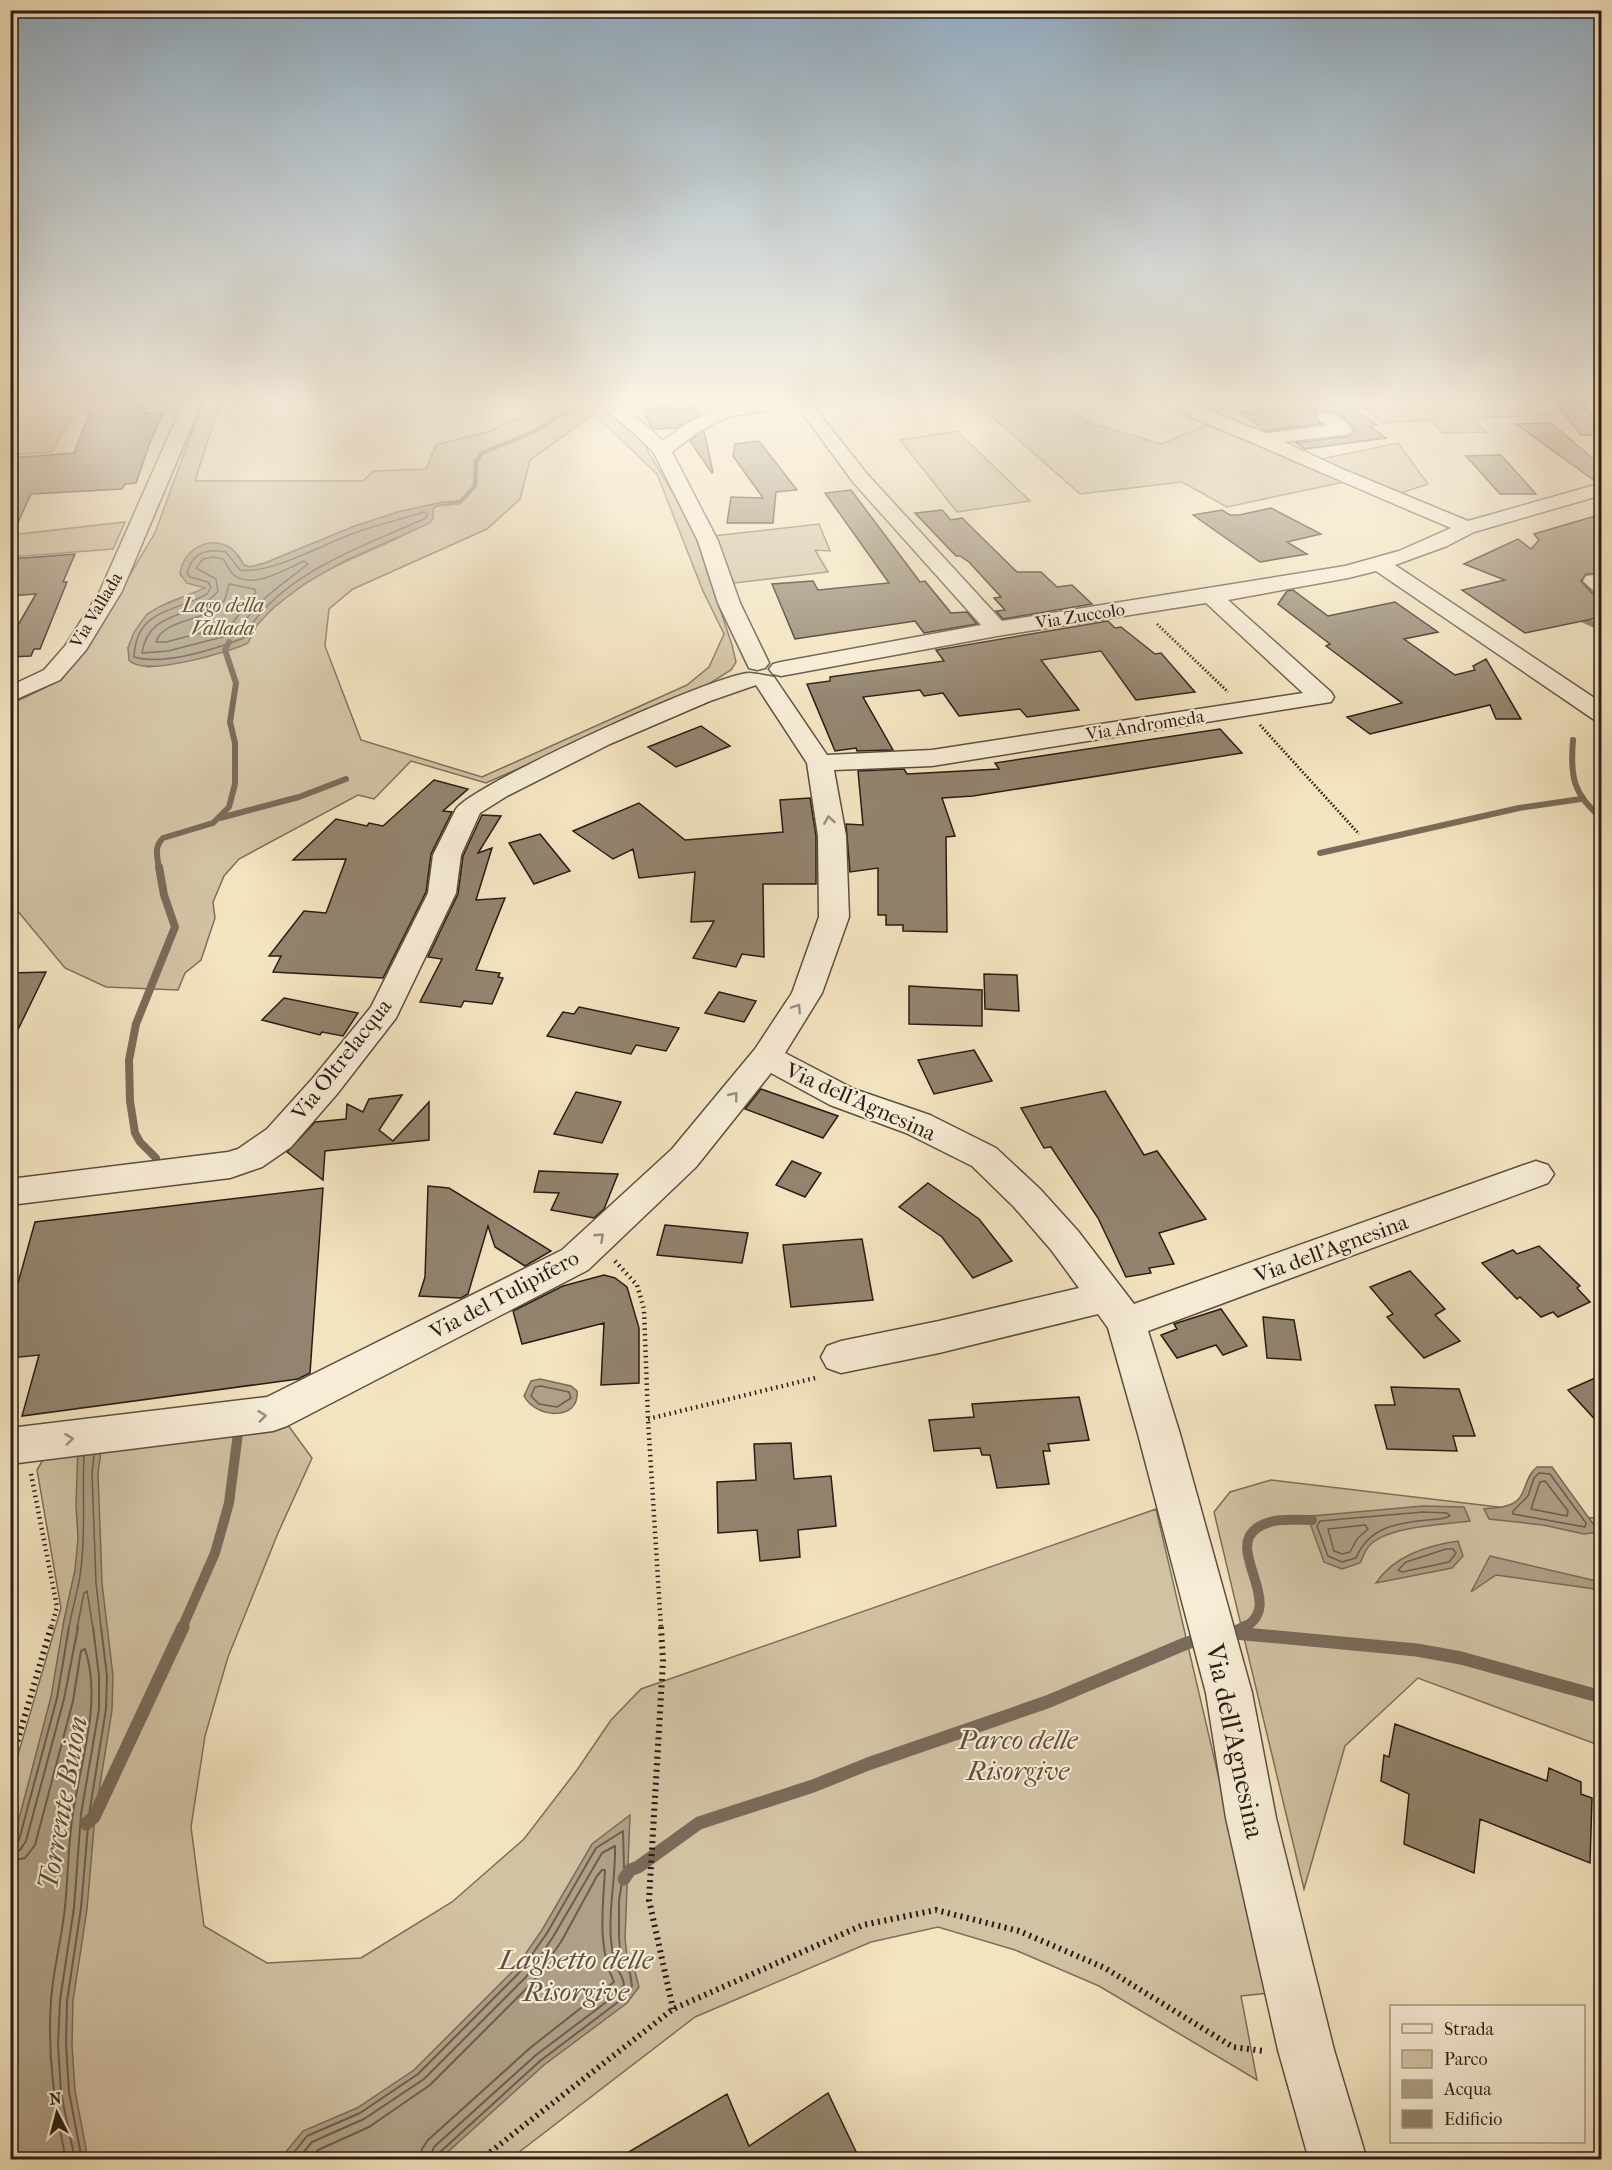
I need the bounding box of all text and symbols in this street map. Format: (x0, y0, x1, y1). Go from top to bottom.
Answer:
street label: Via Vallada (65, 568, 128, 653)
water label: Lago della Vallada (180, 594, 264, 640)
street label: Via Zuccolo (1033, 599, 1126, 634)
street label: Via Andromeda (1083, 706, 1206, 745)
one-way arrow (823, 816, 836, 826)
street label: Via Oltrelacqua (286, 993, 398, 1126)
one-way arrow (790, 1004, 802, 1014)
street label: Via dell'Agnesina (781, 1057, 940, 1147)
one-way arrow (727, 1092, 738, 1103)
street label: Via dell'Agnesina (1250, 1209, 1412, 1289)
one-way arrow (593, 1233, 603, 1244)
street label: Via del Tulipifero (425, 1245, 583, 1346)
one-way arrow (258, 1410, 267, 1422)
one-way arrow (64, 1433, 73, 1445)
street label: Via dell'Agnesina (1199, 1640, 1271, 1842)
water label: Torrente Buion (31, 1713, 94, 1893)
park label: Parco delle Risorgive (957, 1724, 1079, 1787)
water label: Laghetto delle Risorgive (497, 1943, 654, 2008)
legend (1390, 2005, 1585, 2143)
text: Strada (1444, 2019, 1495, 2040)
text: Parco (1444, 2049, 1488, 2070)
text: Acqua (1443, 2079, 1492, 2100)
north arrow (27, 2083, 87, 2143)
text: N (48, 2088, 63, 2109)
text: Edificio (1444, 2109, 1502, 2130)

